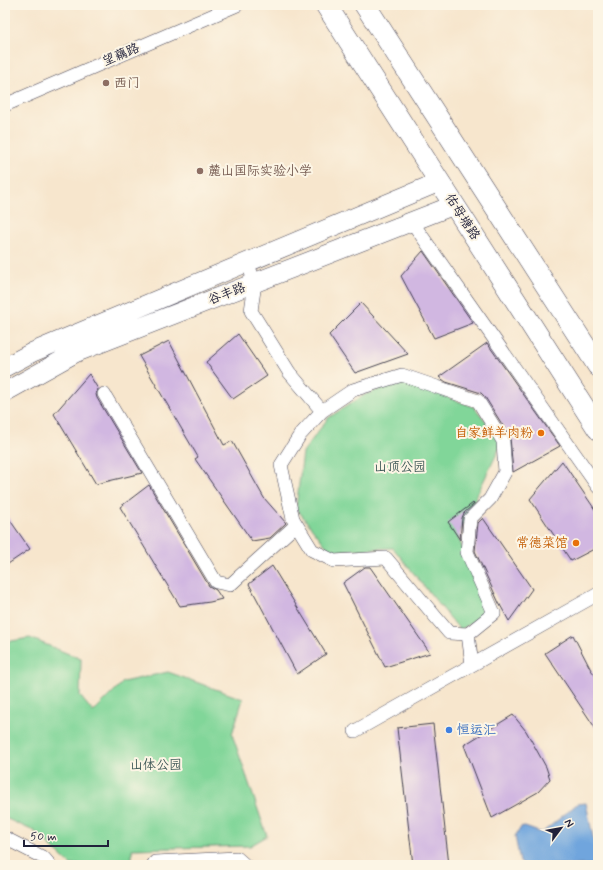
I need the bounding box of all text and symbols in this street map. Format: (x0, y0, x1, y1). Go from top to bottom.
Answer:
street label: 望藕路 (100, 40, 142, 70)
place label: 西门 (114, 75, 140, 92)
marker: 西门 (101, 78, 111, 88)
place label: 麓山国际实验小学 (208, 163, 312, 180)
marker: 麓山国际实验小学 (195, 166, 205, 176)
street label: 佑母塘路 (441, 191, 483, 243)
street label: 谷丰路 (206, 279, 248, 309)
place label: 自家鲜羊肉粉 (455, 425, 533, 442)
marker: 自家鲜羊肉粉 (536, 428, 546, 438)
park label: 山顶公园 (374, 459, 426, 476)
place label: 常德菜馆 (516, 535, 568, 552)
marker: 常德菜馆 (571, 538, 581, 548)
place label: 恒运汇 (457, 722, 496, 739)
marker: 恒运汇 (444, 725, 454, 735)
park label: 山体公园 (130, 757, 182, 774)
north arrow (541, 808, 581, 848)
text: N (561, 816, 577, 830)
scale bar (24, 822, 108, 848)
text: 50 m (30, 829, 57, 845)

